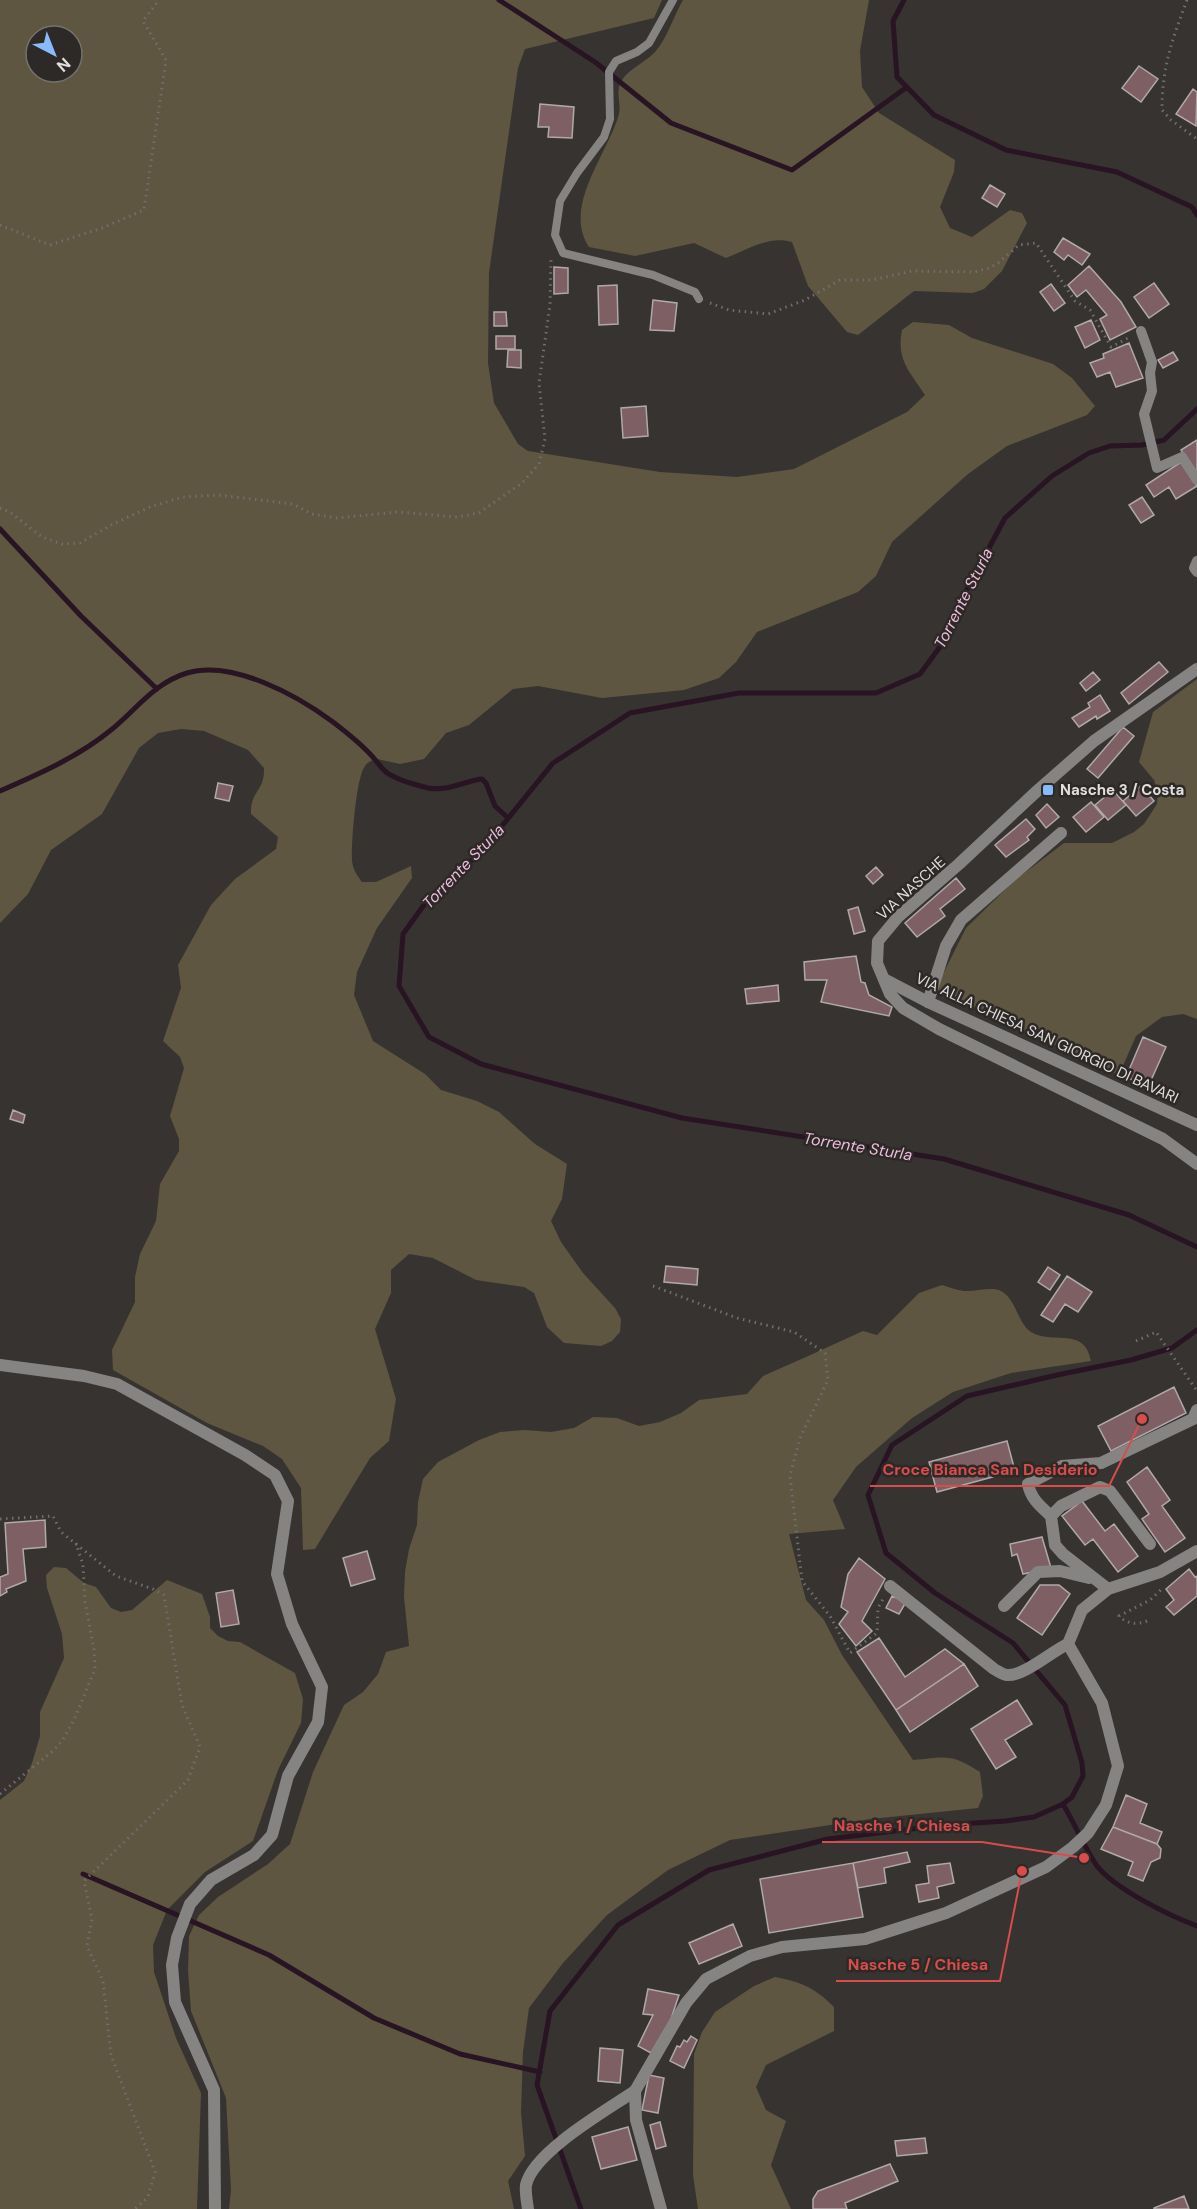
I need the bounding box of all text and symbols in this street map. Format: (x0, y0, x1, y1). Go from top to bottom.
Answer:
north arrow (24, 24, 84, 84)
text: N (52, 53, 75, 76)
water label: Torrente Sturla (929, 544, 998, 652)
place label: Nasche 3 / Costa (1060, 780, 1184, 800)
marker: Nasche 3 / Costa (1041, 783, 1055, 797)
water label: Torrente Sturla (418, 819, 509, 913)
street label: VIA NASCHE (872, 852, 950, 924)
street label: VIA ALLA CHIESA SAN GIORGIO DI BAVARI (912, 968, 1182, 1108)
water label: Torrente Sturla (802, 1128, 914, 1165)
callout: Croce Bianca San Desiderio (870, 1452, 1109, 1486)
text: Croce Bianca San Desiderio (882, 1459, 1098, 1480)
callout: Nasche 1 / Chiesa (822, 1808, 982, 1842)
text: Nasche 1 / Chiesa (834, 1815, 970, 1836)
callout: Nasche 5 / Chiesa (836, 1947, 1000, 1981)
text: Nasche 5 / Chiesa (848, 1954, 988, 1975)

